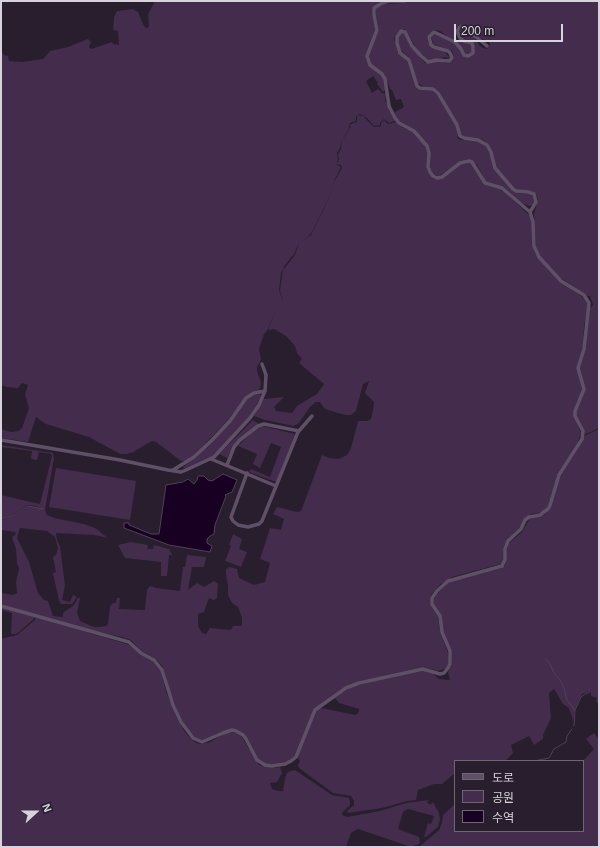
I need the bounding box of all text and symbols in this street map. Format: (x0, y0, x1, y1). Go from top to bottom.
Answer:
scale bar (456, 16, 565, 42)
text: 200 m (461, 24, 494, 38)
legend (454, 760, 584, 832)
text: 도로 (492, 771, 514, 785)
text: 공원 (492, 791, 514, 805)
north arrow (16, 792, 56, 832)
text: N (40, 802, 54, 814)
text: 수역 (492, 811, 514, 825)

